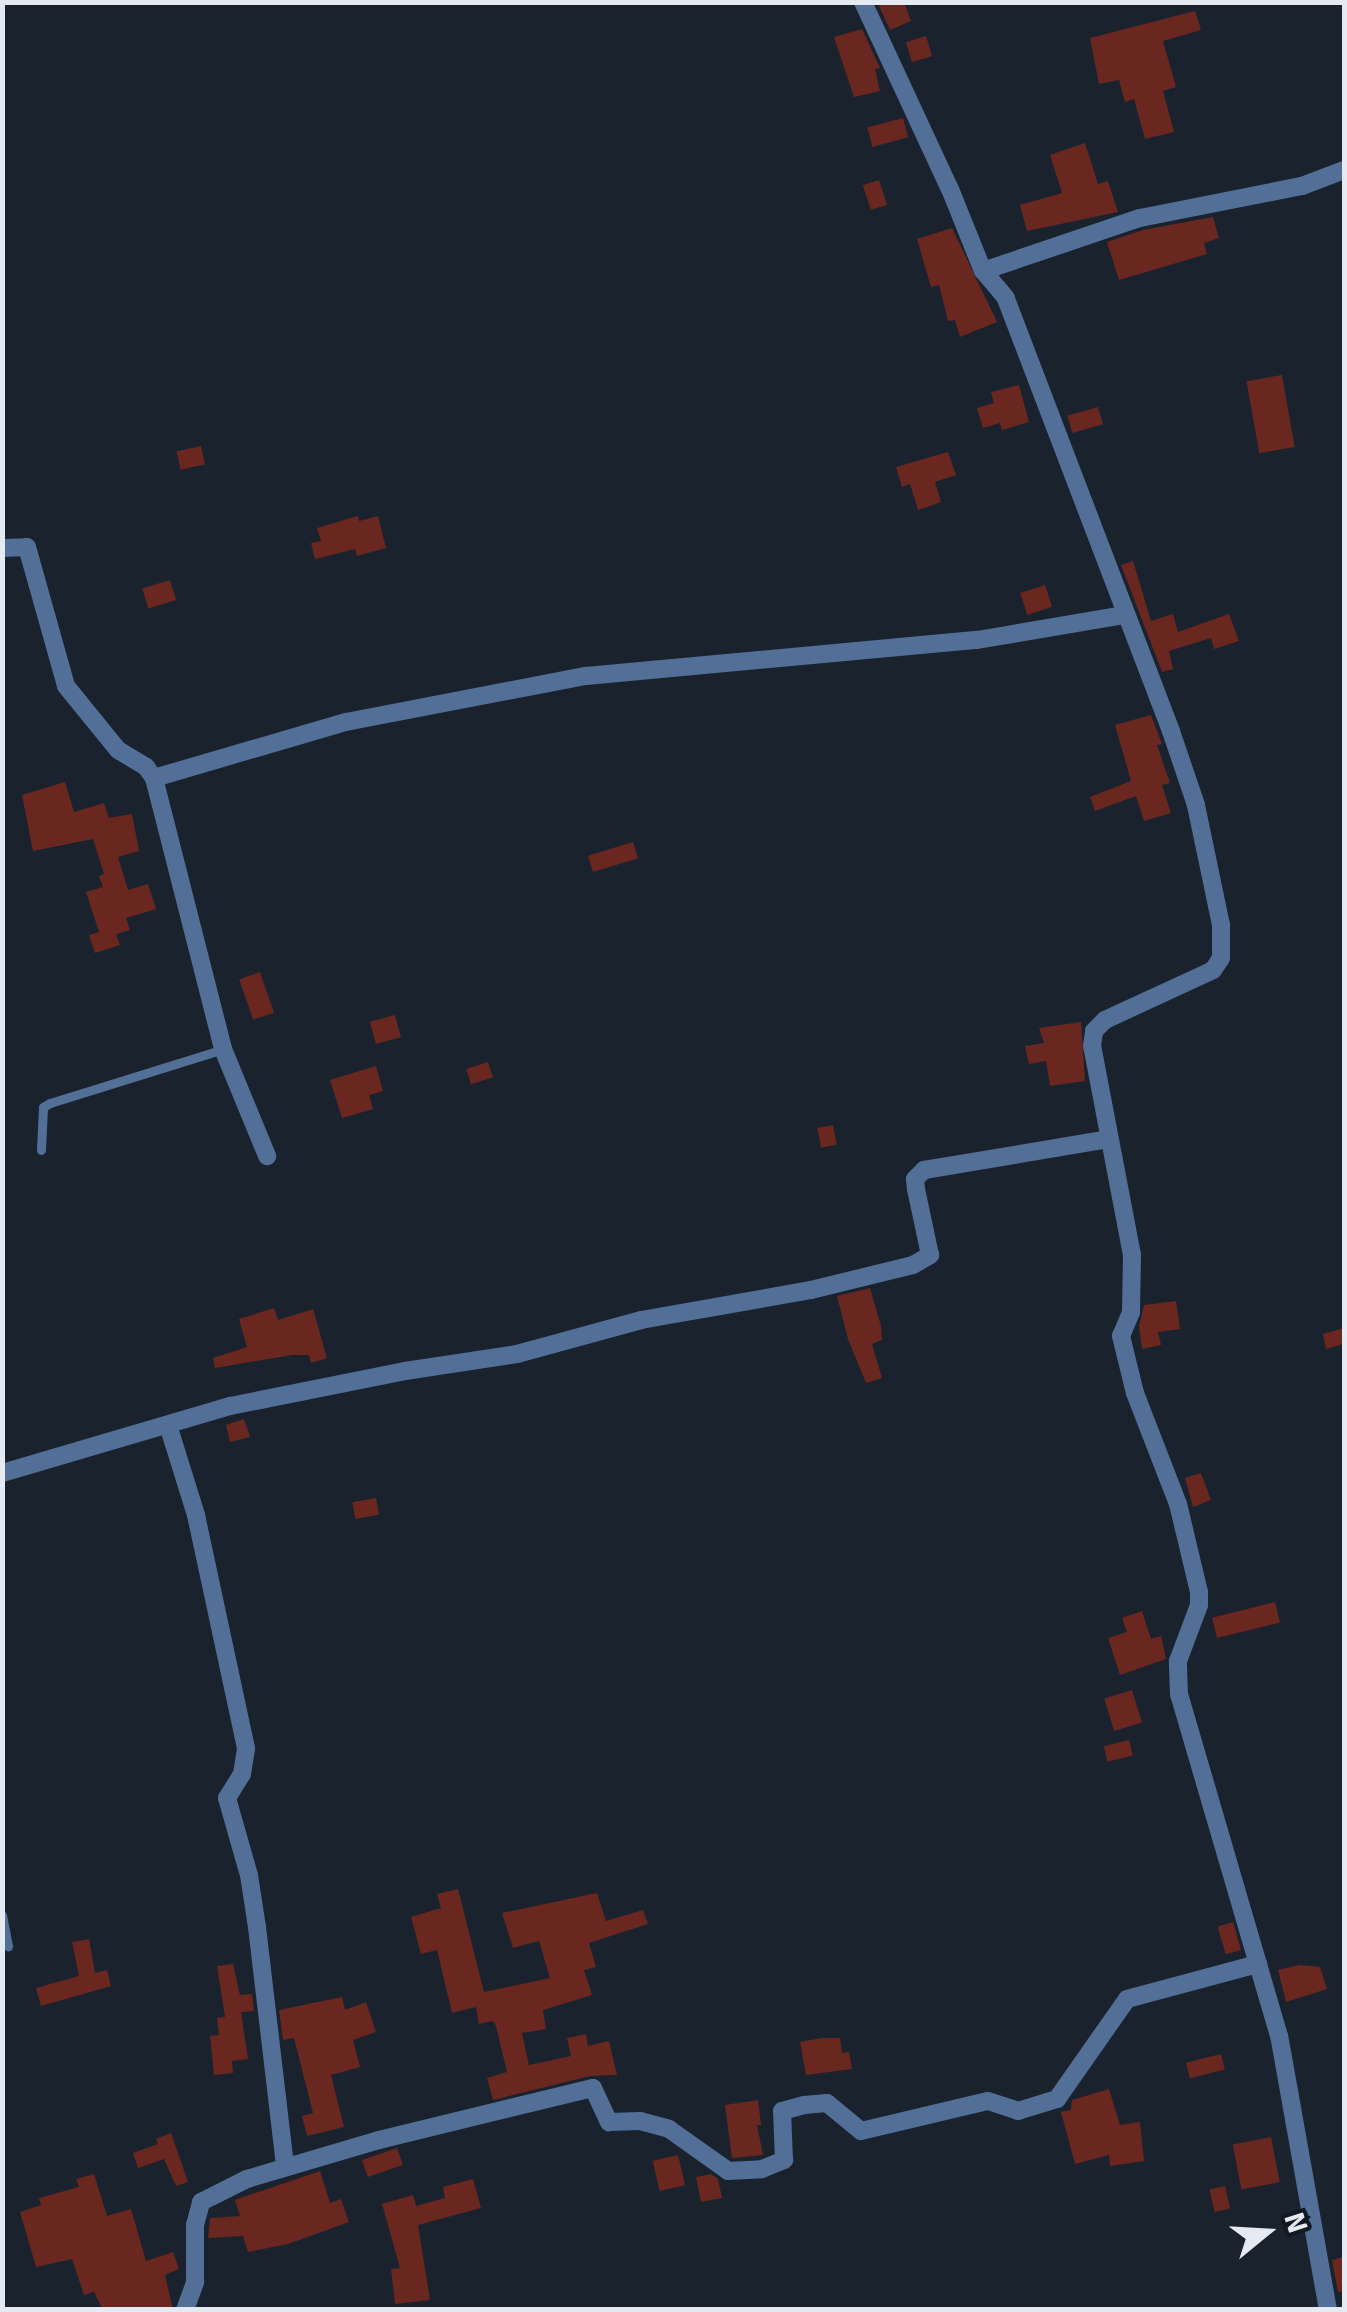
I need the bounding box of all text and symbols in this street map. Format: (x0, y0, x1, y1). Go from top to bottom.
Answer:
north arrow (1217, 2182, 1317, 2282)
text: N (1276, 2208, 1315, 2237)

